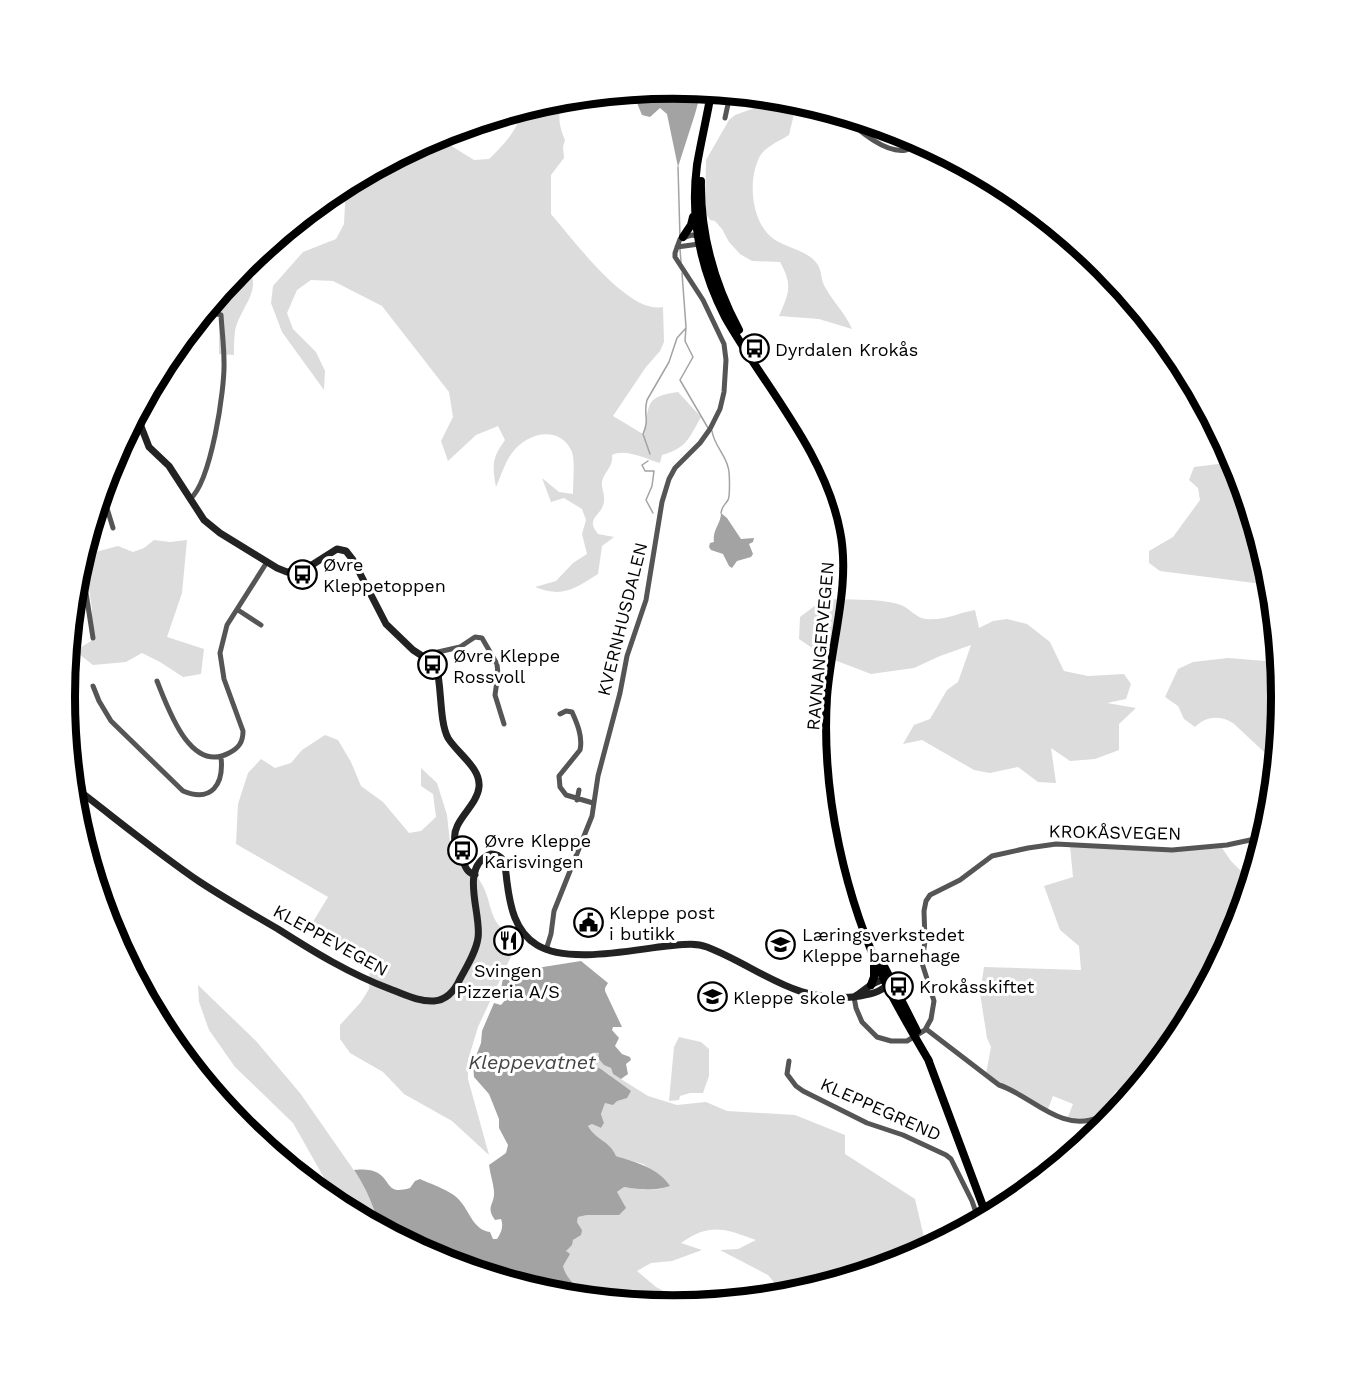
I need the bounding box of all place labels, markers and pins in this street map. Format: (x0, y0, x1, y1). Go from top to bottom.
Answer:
bus stop icon: Dyrdalen Krokås (738, 333, 770, 365)
place label: Dyrdalen Krokås (775, 339, 918, 360)
place label: Øvre Kleppetoppen (323, 554, 446, 596)
bus stop icon: Øvre Kleppetoppen (286, 558, 318, 590)
place label: Øvre Kleppe Rossvoll (453, 645, 560, 687)
bus stop icon: Øvre Kleppe Rossvoll (416, 649, 448, 681)
place label: Øvre Kleppe Karisvingen (484, 830, 591, 872)
bus stop icon: Øvre Kleppe Karisvingen (447, 834, 479, 866)
place label: Kleppe post i butikk (609, 902, 715, 944)
public building icon: Kleppe post i butikk (572, 906, 604, 938)
place label: Læringsverkstedet Kleppe barnehage (802, 924, 965, 966)
restaurant icon: Svingen Pizzeria A/S (492, 925, 524, 957)
school or university icon: Læringsverkstedet Kleppe barnehage (765, 928, 797, 960)
place label: Svingen Pizzeria A/S (456, 960, 560, 1002)
bus stop icon: Krokåsskiftet (882, 970, 914, 1002)
place label: Krokåsskiftet (919, 976, 1035, 997)
school or university icon: Kleppe skole (696, 981, 728, 1013)
place label: Kleppe skole (733, 987, 846, 1008)

